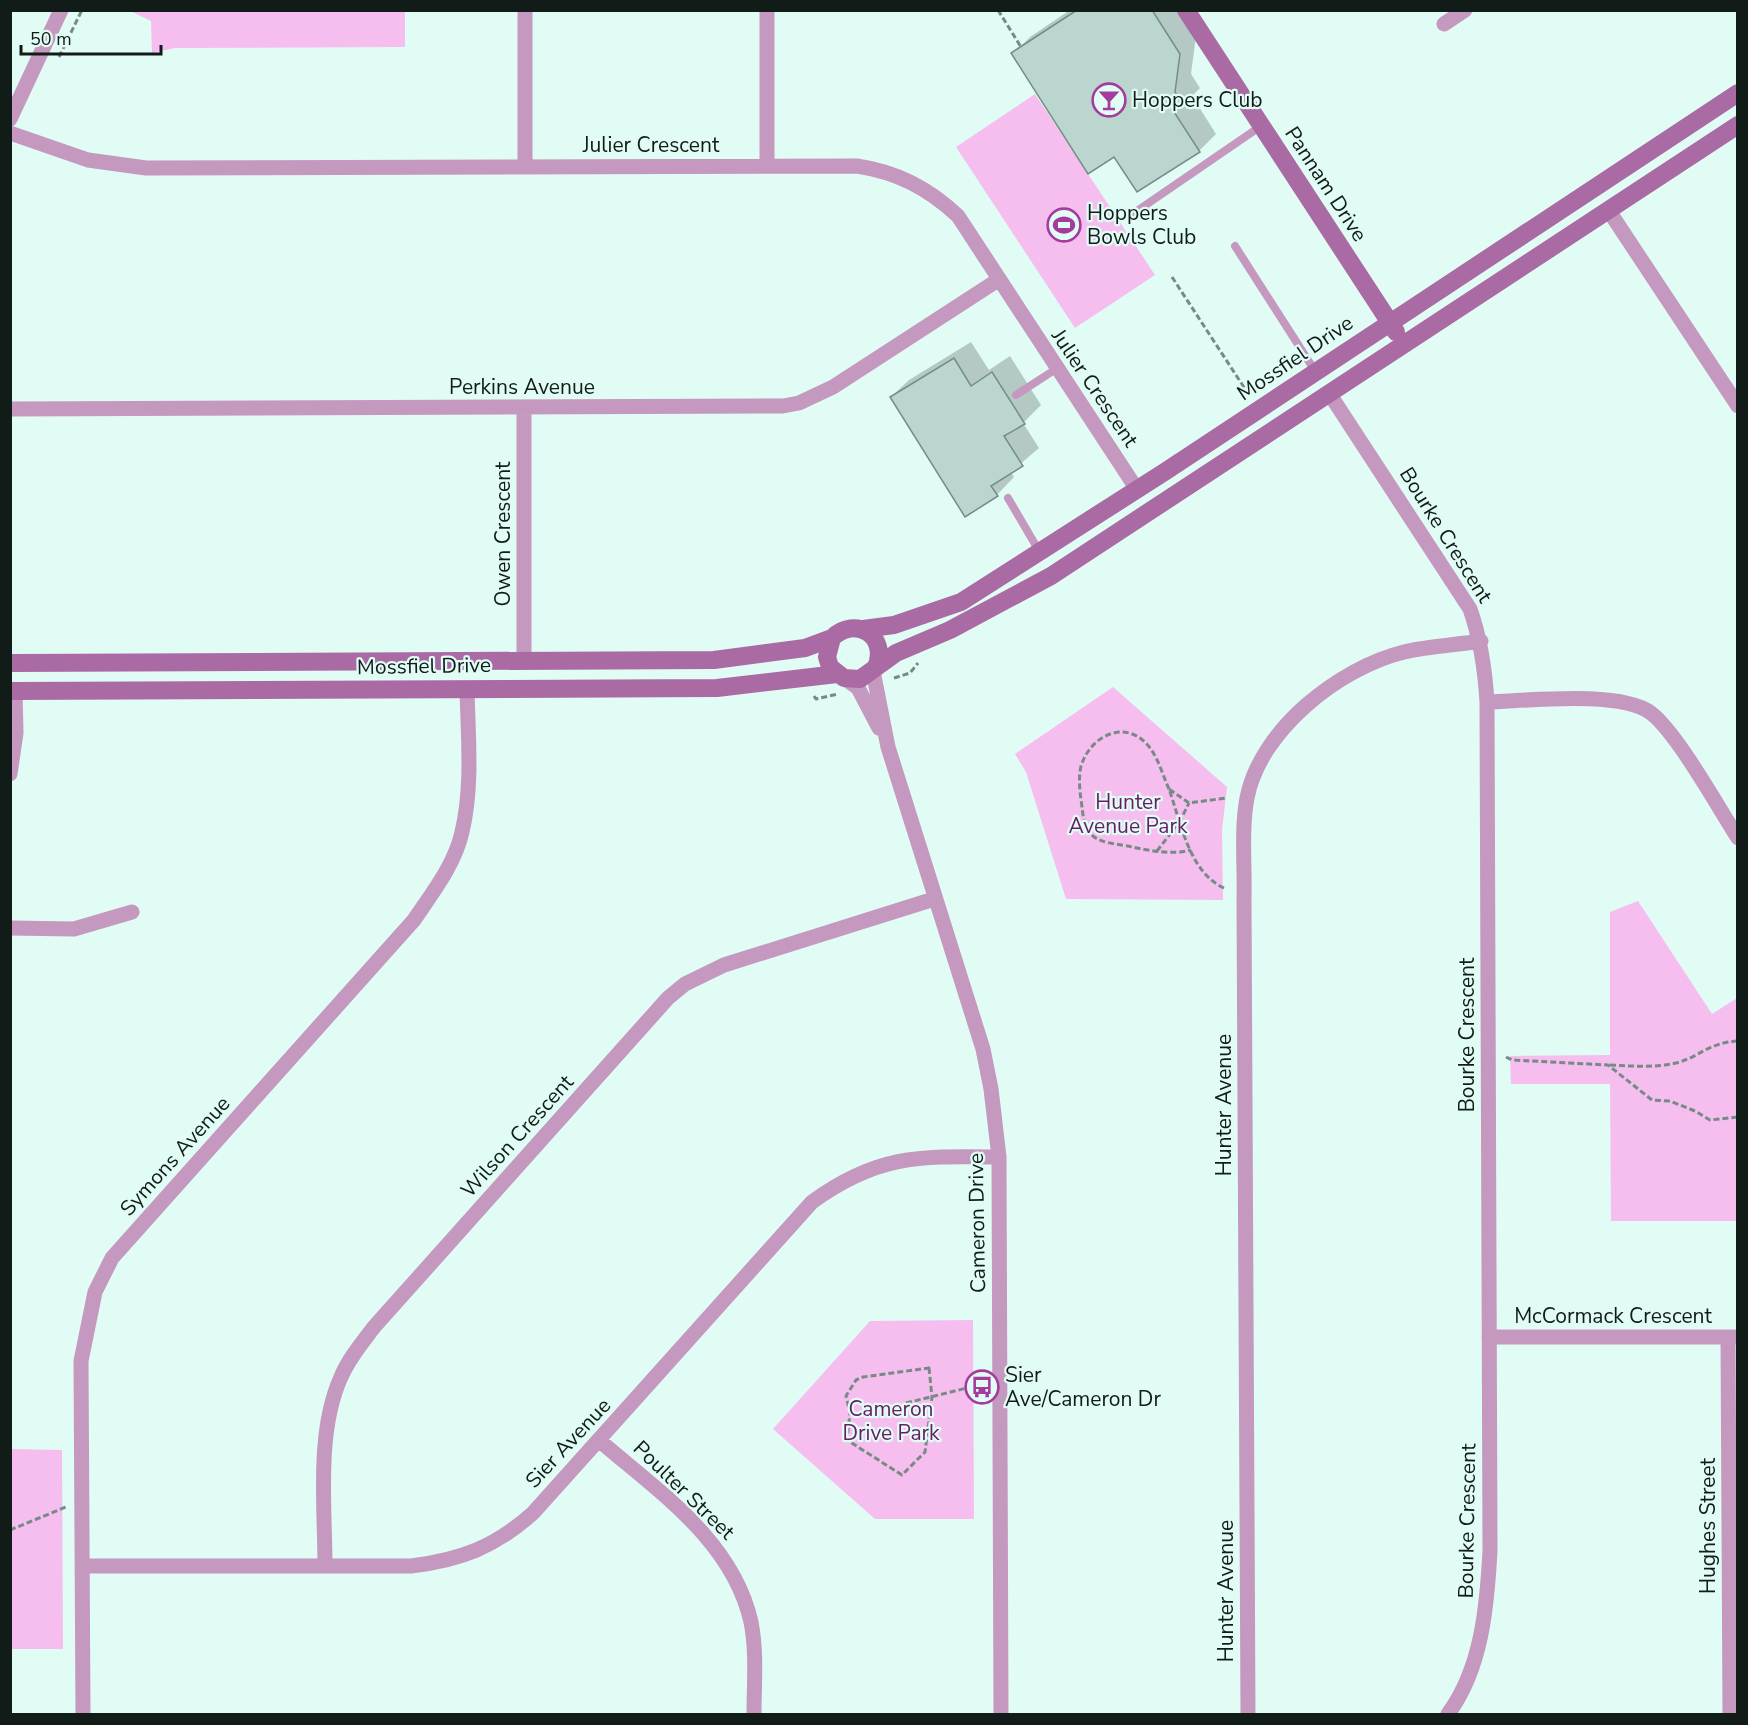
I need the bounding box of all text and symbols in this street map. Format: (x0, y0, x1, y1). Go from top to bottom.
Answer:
scale bar (21, 18, 160, 56)
text: 50 m (30, 27, 72, 51)
bar icon: Hoppers Club (1091, 82, 1127, 118)
place label: Hoppers Club (1132, 86, 1263, 114)
street label: Pannam Drive (1278, 121, 1374, 247)
street label: Julier Crescent (582, 131, 720, 159)
place label: Hoppers Bowls Club (1087, 199, 1196, 251)
sports icon: Hoppers Bowls Club (1046, 207, 1082, 243)
street label: Mossfiel Drive (1232, 309, 1358, 407)
street label: Julier Crescent (1045, 323, 1145, 453)
street label: Perkins Avenue (449, 373, 595, 401)
street label: Owen Crescent (489, 461, 517, 606)
street label: Bourke Crescent (1393, 462, 1499, 609)
street label: Mossfiel Drive (357, 651, 491, 681)
park label: Hunter Avenue Park (1069, 788, 1188, 840)
street label: Bourke Crescent (1453, 957, 1481, 1112)
street label: Hunter Avenue (1210, 1034, 1238, 1176)
street label: Wilson Crescent (454, 1068, 580, 1203)
street label: Symons Avenue (114, 1090, 236, 1222)
street label: Cameron Drive (962, 1153, 992, 1293)
street label: McCormack Crescent (1514, 1302, 1713, 1330)
place label: Sier Ave/Cameron Dr (1005, 1361, 1161, 1413)
bus stop icon: Sier Ave/Cameron Dr (964, 1369, 1000, 1405)
street label: Sier Avenue (519, 1392, 617, 1494)
park label: Cameron Drive Park (842, 1395, 940, 1447)
street label: Poulter Street (627, 1434, 741, 1546)
street label: Bourke Crescent (1452, 1443, 1482, 1599)
street label: Hughes Street (1694, 1457, 1722, 1594)
street label: Hunter Avenue (1212, 1520, 1240, 1662)

